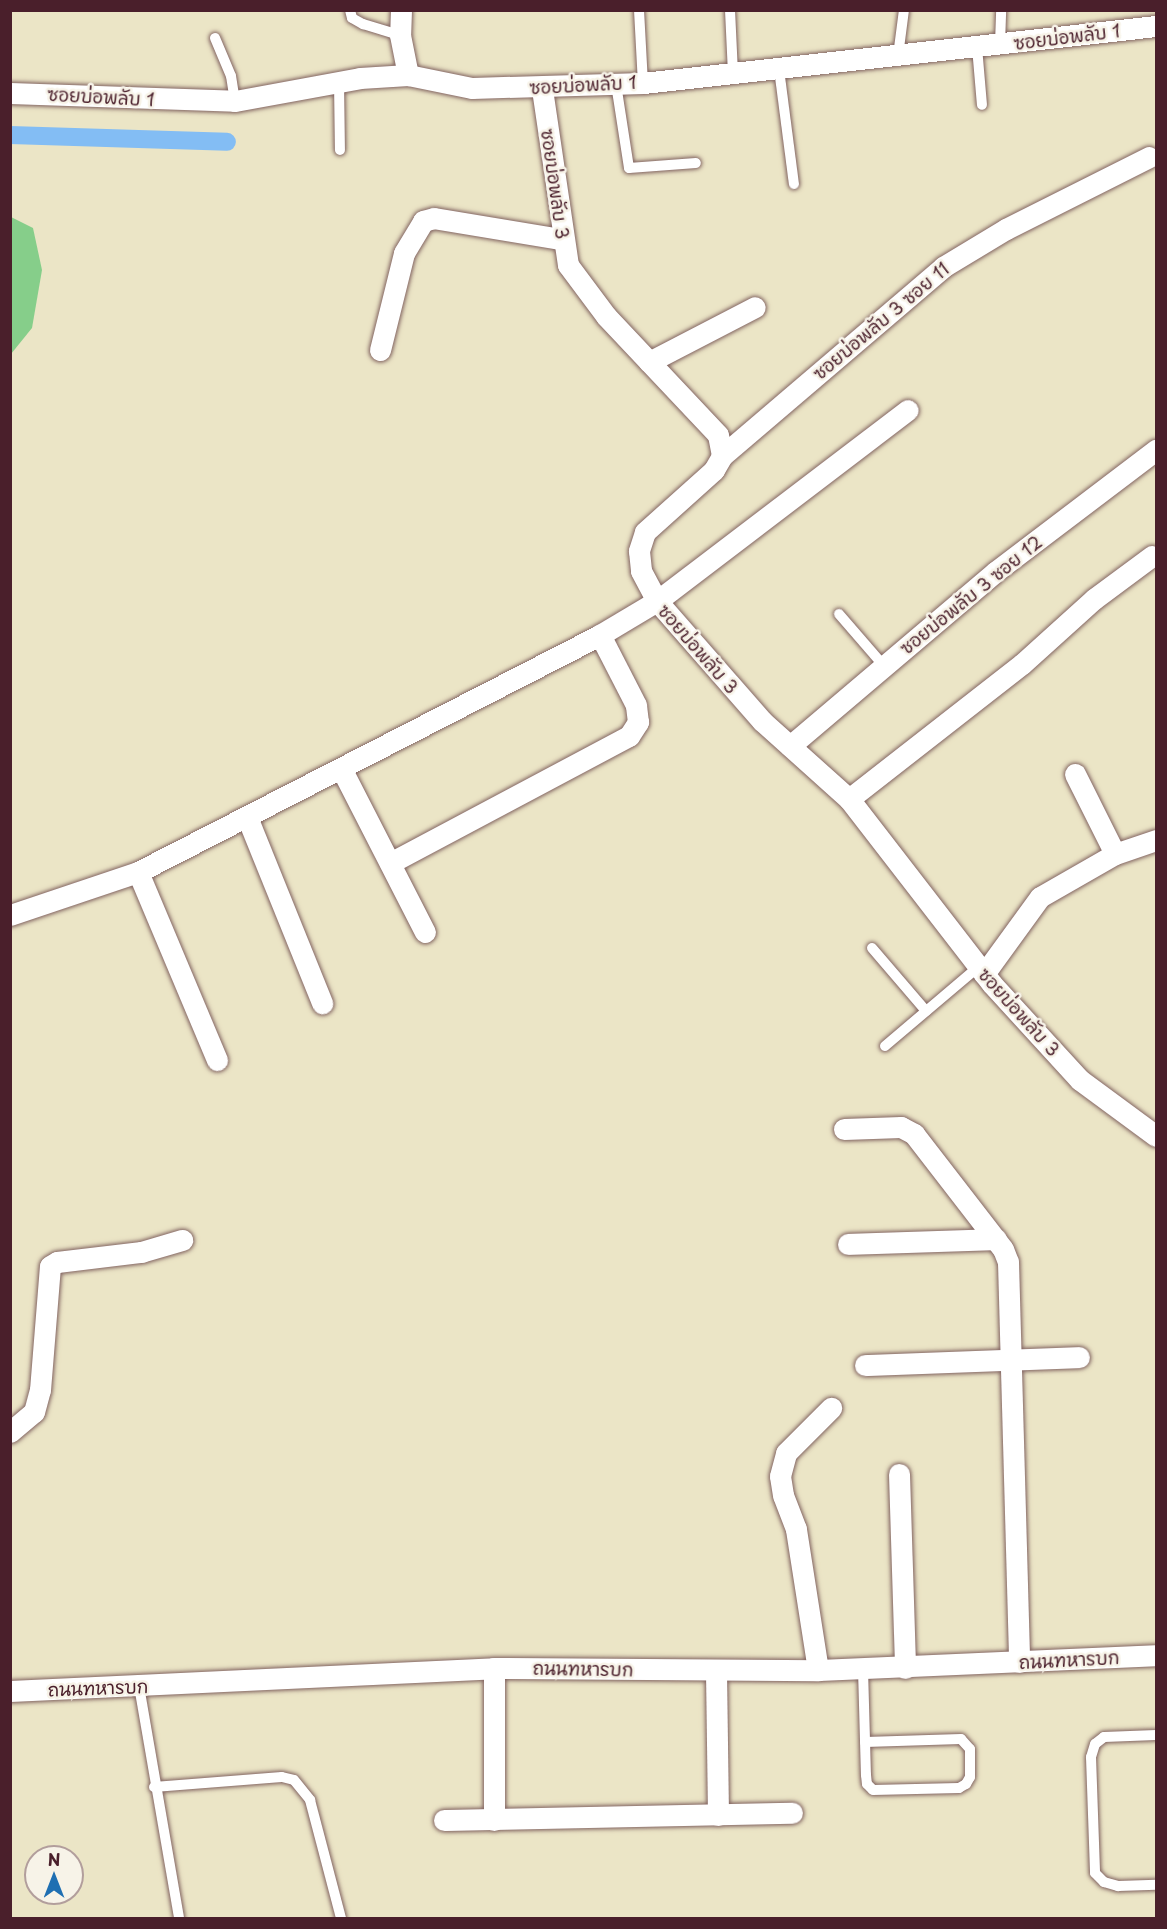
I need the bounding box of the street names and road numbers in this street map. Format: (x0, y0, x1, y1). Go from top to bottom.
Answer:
street label: ซอยบ่อพลับ 1 (1012, 20, 1122, 54)
street label: ซอยบ่อพลับ 1 (529, 71, 637, 99)
street label: ซอยบ่อพลับ 1 (47, 83, 155, 111)
street label: ซอยบ่อพลับ 3 (537, 127, 573, 241)
street label: ซอยบ่อพลับ 3 ซอย 11 (808, 258, 954, 384)
street label: ซอยบ่อพลับ 3 ซอย 12 (895, 531, 1047, 659)
street label: ซอยบ่อพลับ 3 (653, 600, 743, 698)
street label: ซอยบ่อพลับ 3 (974, 963, 1064, 1061)
street label: ถนนทหารบก (1018, 1647, 1120, 1673)
street label: ถนนทหารบก (533, 1657, 633, 1681)
street label: ถนนทหารบก (47, 1675, 149, 1701)

